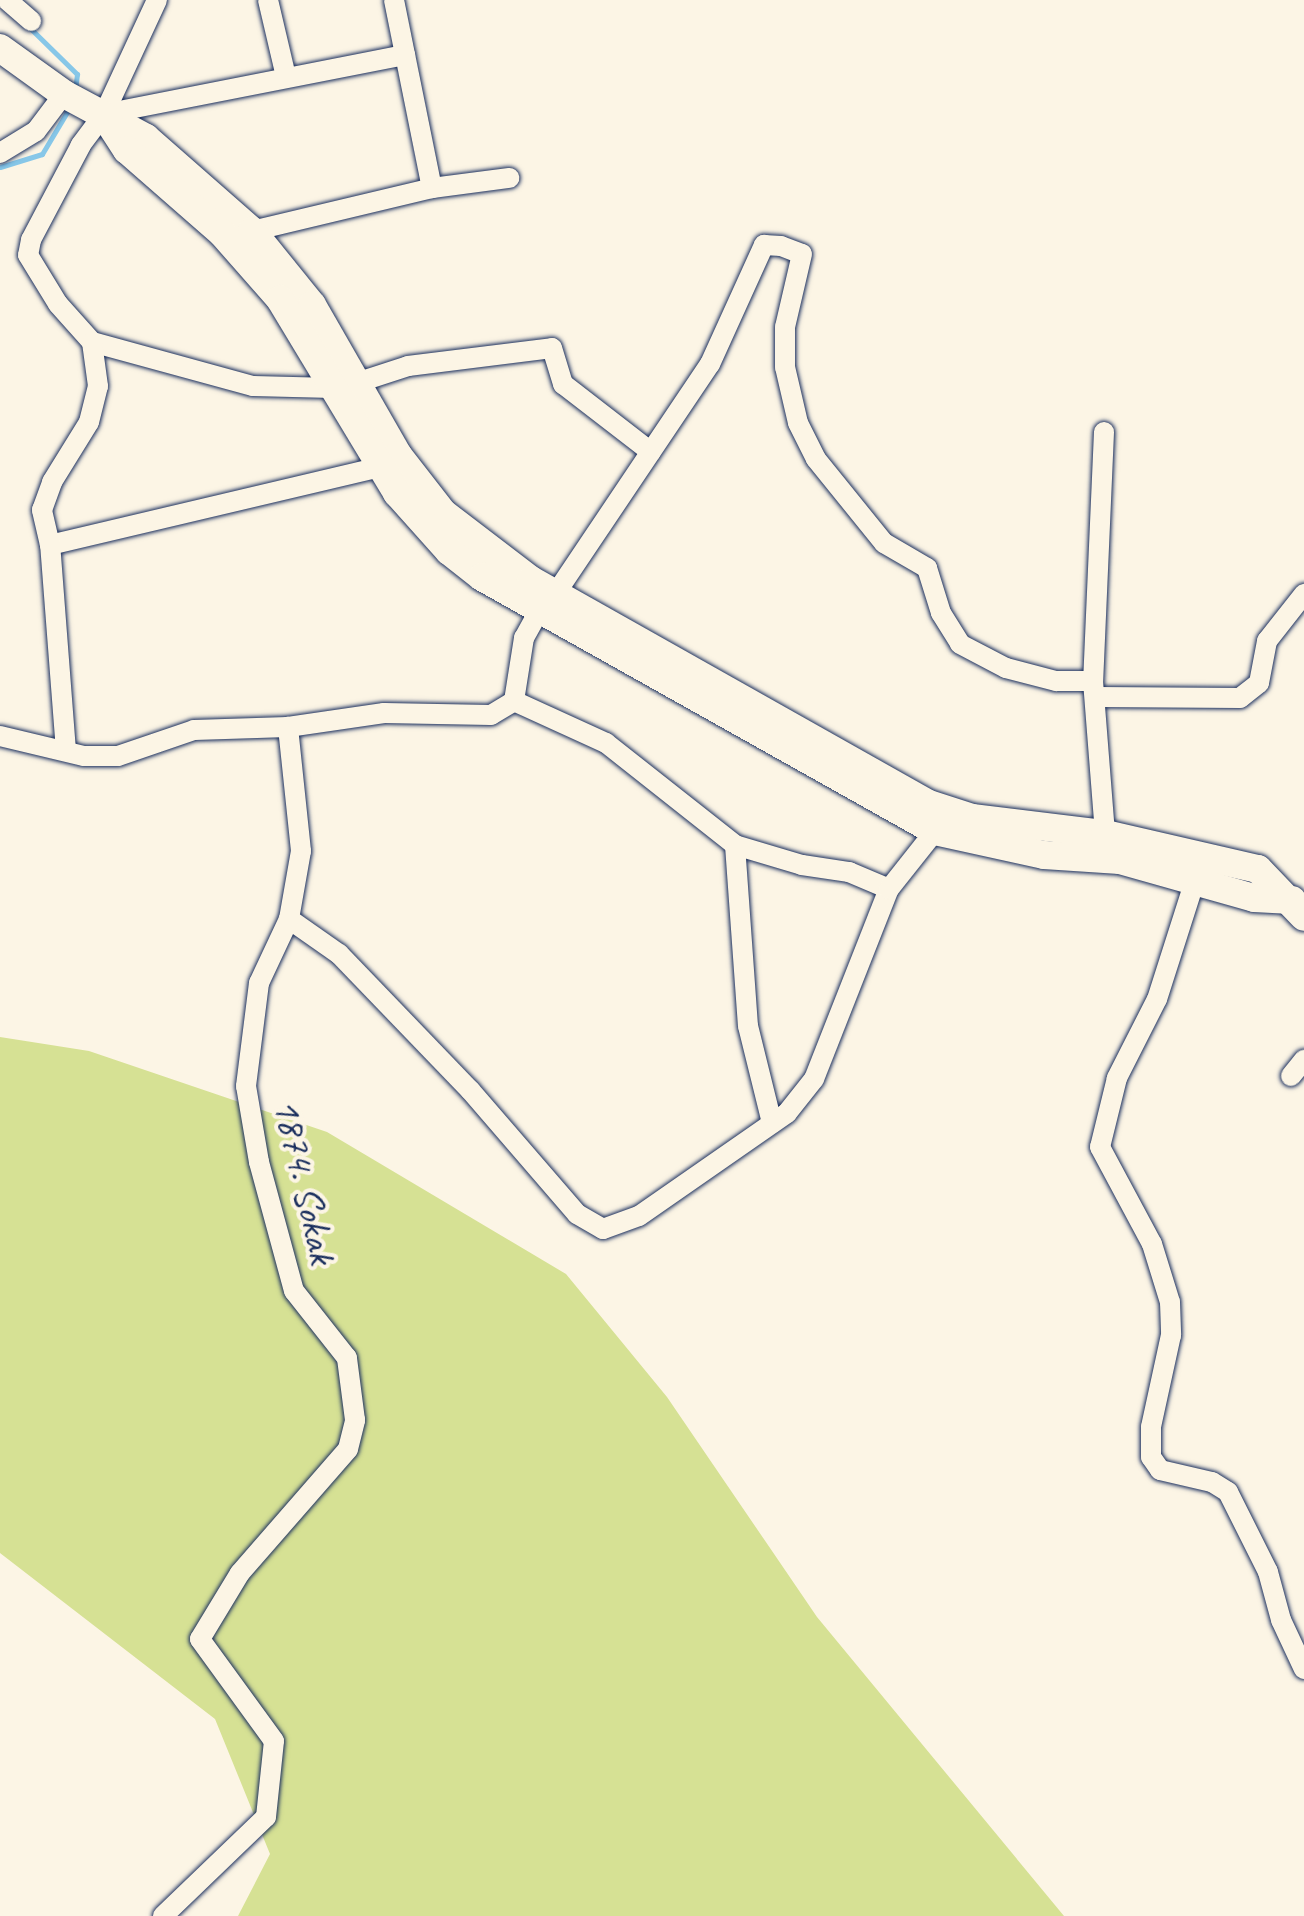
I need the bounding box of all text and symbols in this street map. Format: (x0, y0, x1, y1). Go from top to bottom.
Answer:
street label: 1874. Sokak (263, 1094, 347, 1268)

